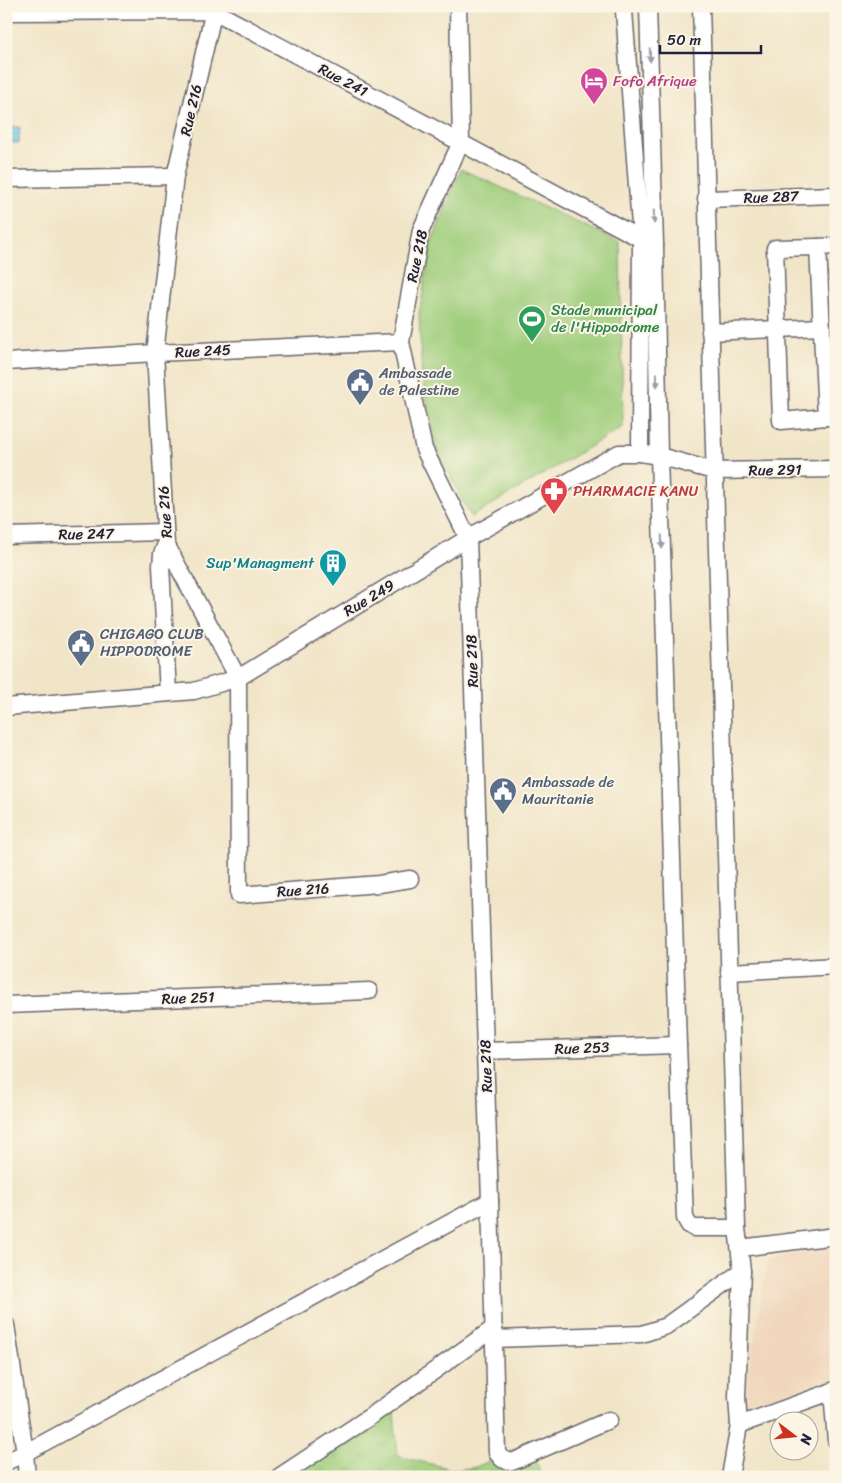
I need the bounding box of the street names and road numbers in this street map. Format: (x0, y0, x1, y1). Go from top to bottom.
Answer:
street label: Rue 241 (313, 56, 373, 104)
street label: Rue 216 (172, 82, 210, 138)
street label: Rue 287 (743, 183, 800, 211)
street label: Rue 218 (399, 227, 435, 285)
street label: Rue 245 (174, 337, 232, 365)
street label: Rue 291 (748, 457, 802, 483)
street label: Rue 216 (150, 485, 180, 539)
street label: Rue 247 (58, 520, 115, 547)
street label: Rue 249 (338, 572, 400, 624)
street label: Rue 218 (458, 634, 486, 688)
street label: Rue 216 (276, 875, 330, 905)
street label: Rue 251 (161, 984, 215, 1012)
street label: Rue 253 (554, 1034, 610, 1062)
street label: Rue 218 (472, 1039, 500, 1093)

